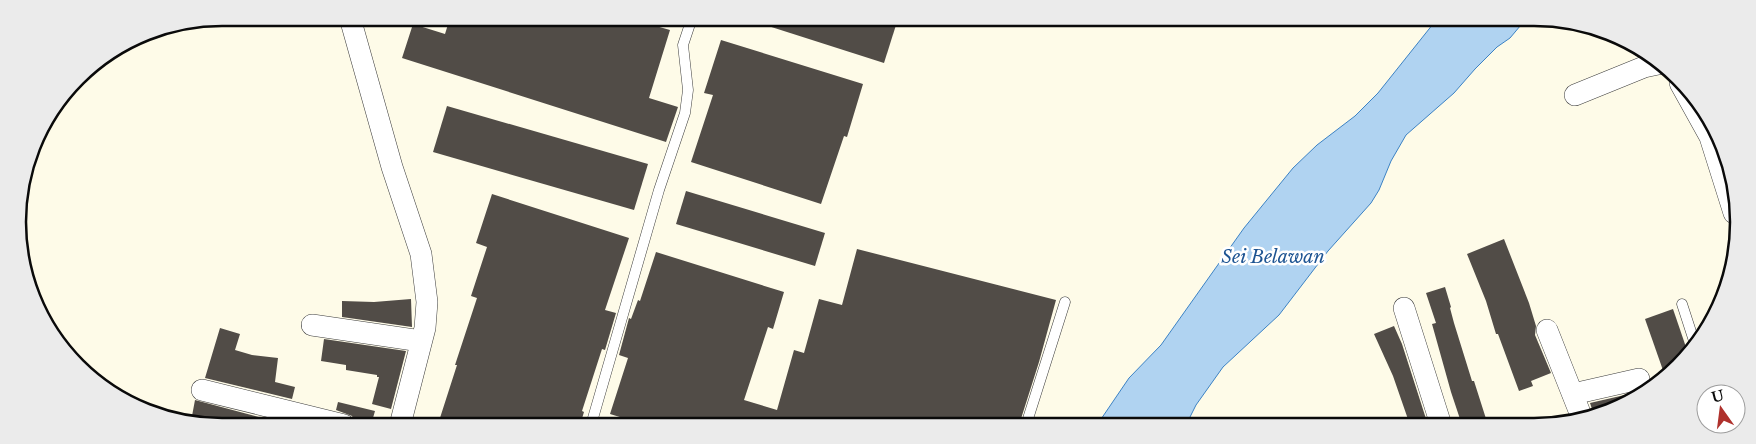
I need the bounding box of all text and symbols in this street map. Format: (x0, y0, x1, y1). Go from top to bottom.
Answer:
water label: Sei Belawan (1221, 246, 1325, 268)
north arrow (1696, 384, 1746, 434)
text: U (1710, 386, 1727, 407)

